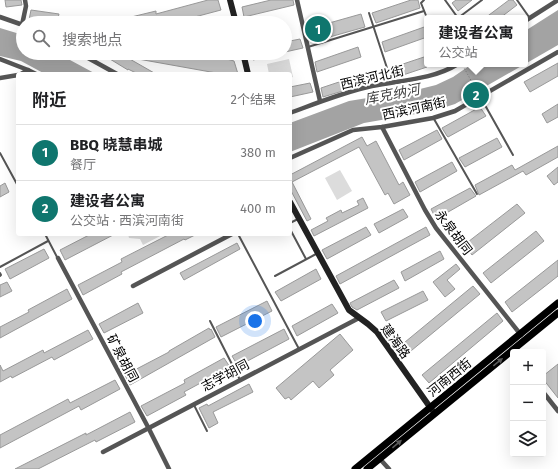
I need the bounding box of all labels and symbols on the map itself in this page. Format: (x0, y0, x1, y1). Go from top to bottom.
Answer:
pin: 1 (305, 14, 331, 44)
street label: 西滨河北街 (339, 63, 405, 92)
water label: 库克纳河 (363, 80, 424, 108)
pin: 2 (463, 80, 489, 110)
street label: 西滨河南街 (381, 94, 447, 123)
street label: 永泉胡同 (432, 207, 475, 258)
your location (245, 311, 265, 331)
street label: 建海路 (378, 321, 413, 361)
street label: 矿泉胡同 (104, 332, 141, 385)
street label: 河南西街 (424, 355, 474, 400)
street label: 志学胡同 (199, 357, 252, 394)
one-way arrow (492, 357, 503, 366)
one-way arrow (392, 440, 403, 449)

